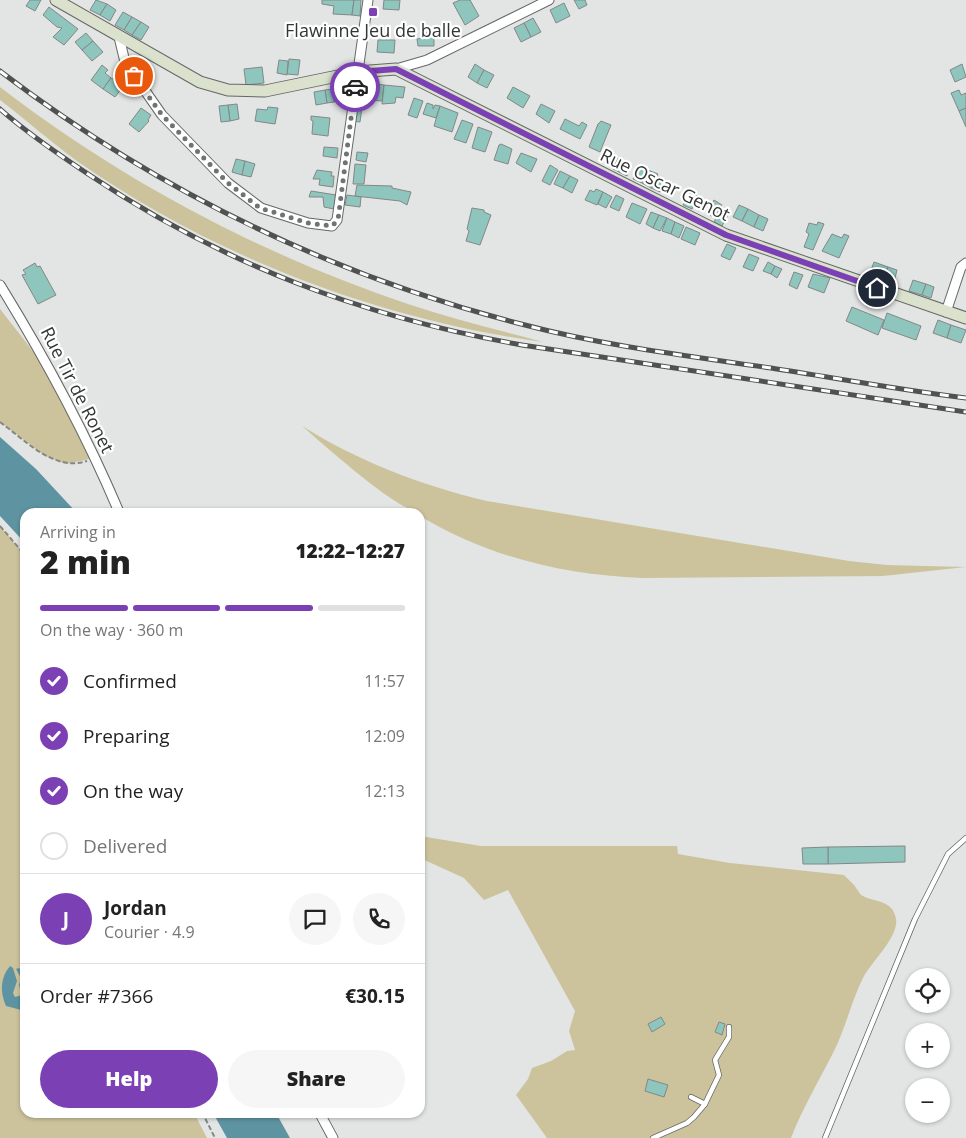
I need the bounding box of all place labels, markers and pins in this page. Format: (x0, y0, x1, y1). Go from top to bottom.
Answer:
marker: Flawinne Jeu de balle (367, 6, 379, 18)
place label: Flawinne Jeu de balle (285, 18, 461, 42)
pin (113, 55, 155, 97)
pin (856, 267, 898, 309)

